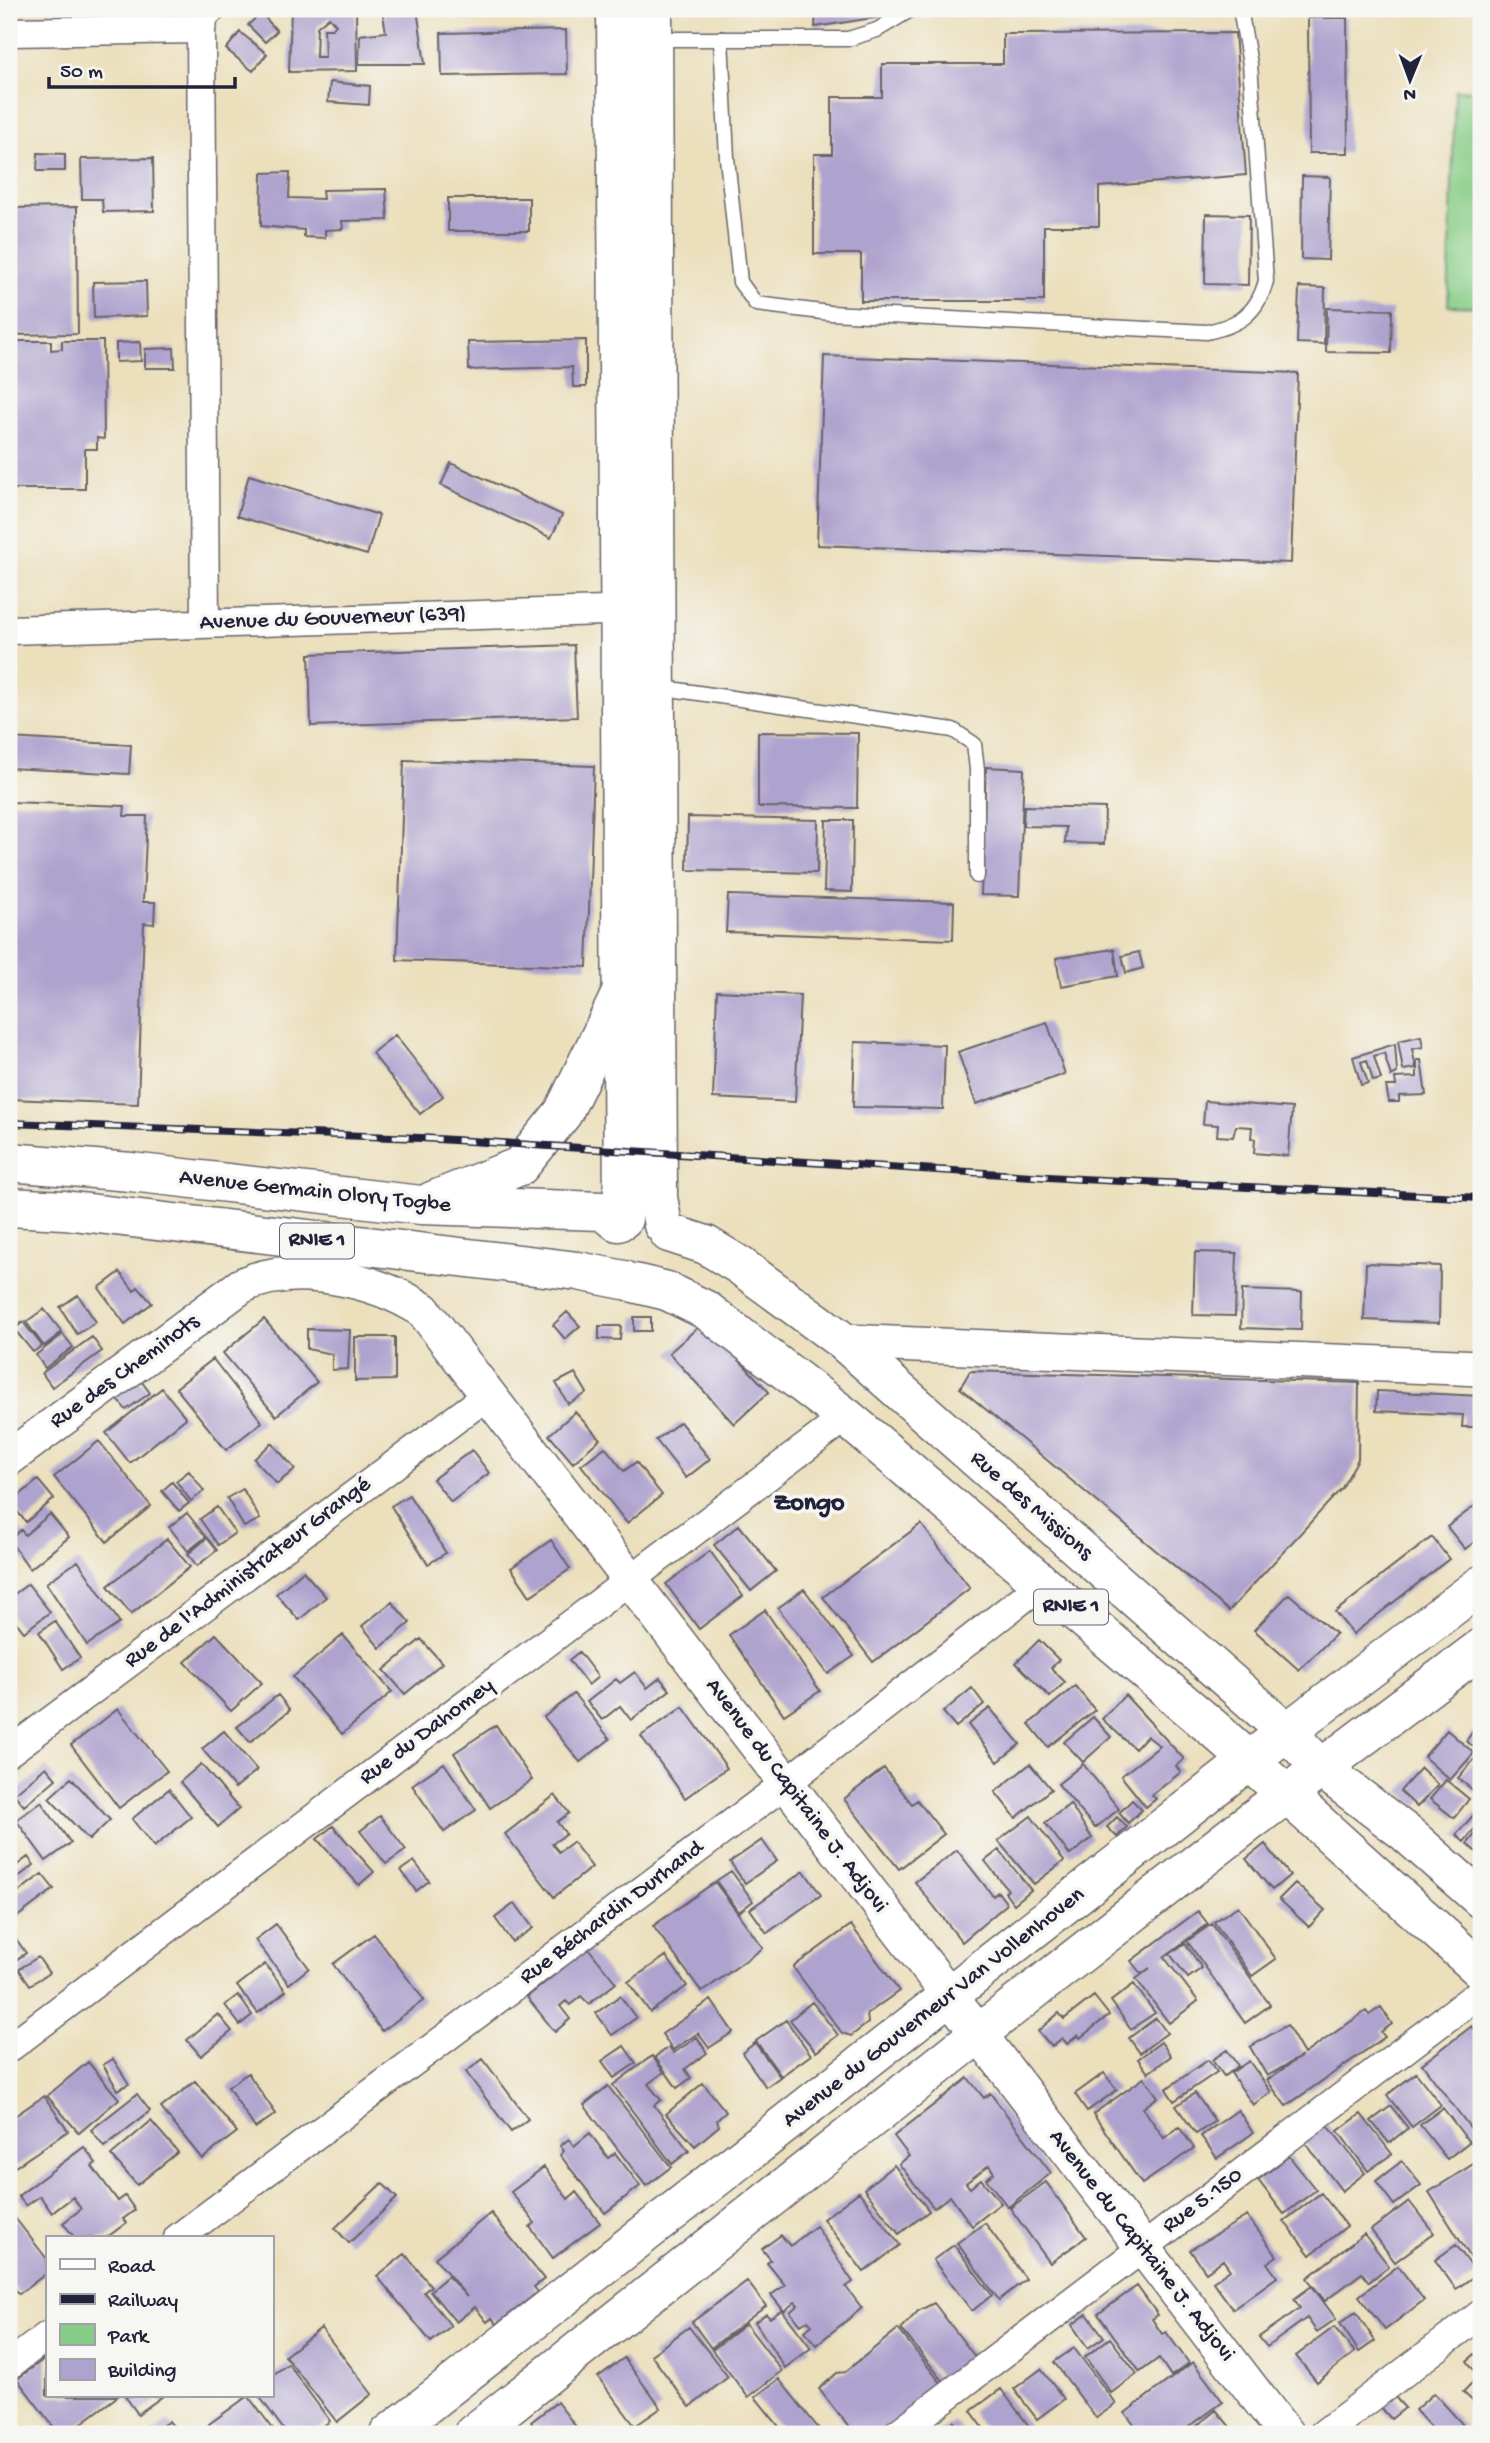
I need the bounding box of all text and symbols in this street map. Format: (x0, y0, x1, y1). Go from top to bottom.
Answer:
scale bar (49, 46, 234, 90)
north arrow (1374, 46, 1444, 116)
text: 50 m (60, 61, 103, 86)
text: N (1403, 82, 1416, 105)
street label: Avenue du Gouverneur (639) (199, 601, 467, 637)
street label: Avenue Germain Olory Togbe (178, 1164, 453, 1220)
road number: RNIE 1 (280, 1224, 354, 1258)
street label: Rue des Cheminots (45, 1308, 205, 1435)
street label: Rue des Missions (964, 1445, 1098, 1567)
street label: Rue de l'Administrateur Grangé (119, 1471, 378, 1675)
district label: Zongo (774, 1489, 845, 1520)
road number: RNIE 1 (1034, 1590, 1108, 1624)
street label: Rue du Dahomey (354, 1673, 500, 1791)
street label: Avenue du Capitaine J. Adjovi (699, 1673, 893, 1919)
street label: Rue Béchardin Durhand (515, 1834, 710, 1991)
street label: Avenue du Gouverneur Van Vollenhoven (778, 1882, 1090, 2134)
street label: Avenue du Capitaine J. Adjovi (1042, 2125, 1240, 2367)
street label: Rue 5.150 (1157, 2162, 1249, 2240)
legend (46, 2236, 273, 2398)
text: Road (108, 2256, 156, 2281)
text: Railway (108, 2290, 178, 2315)
text: Park (107, 2326, 151, 2351)
text: Building (107, 2360, 177, 2385)

